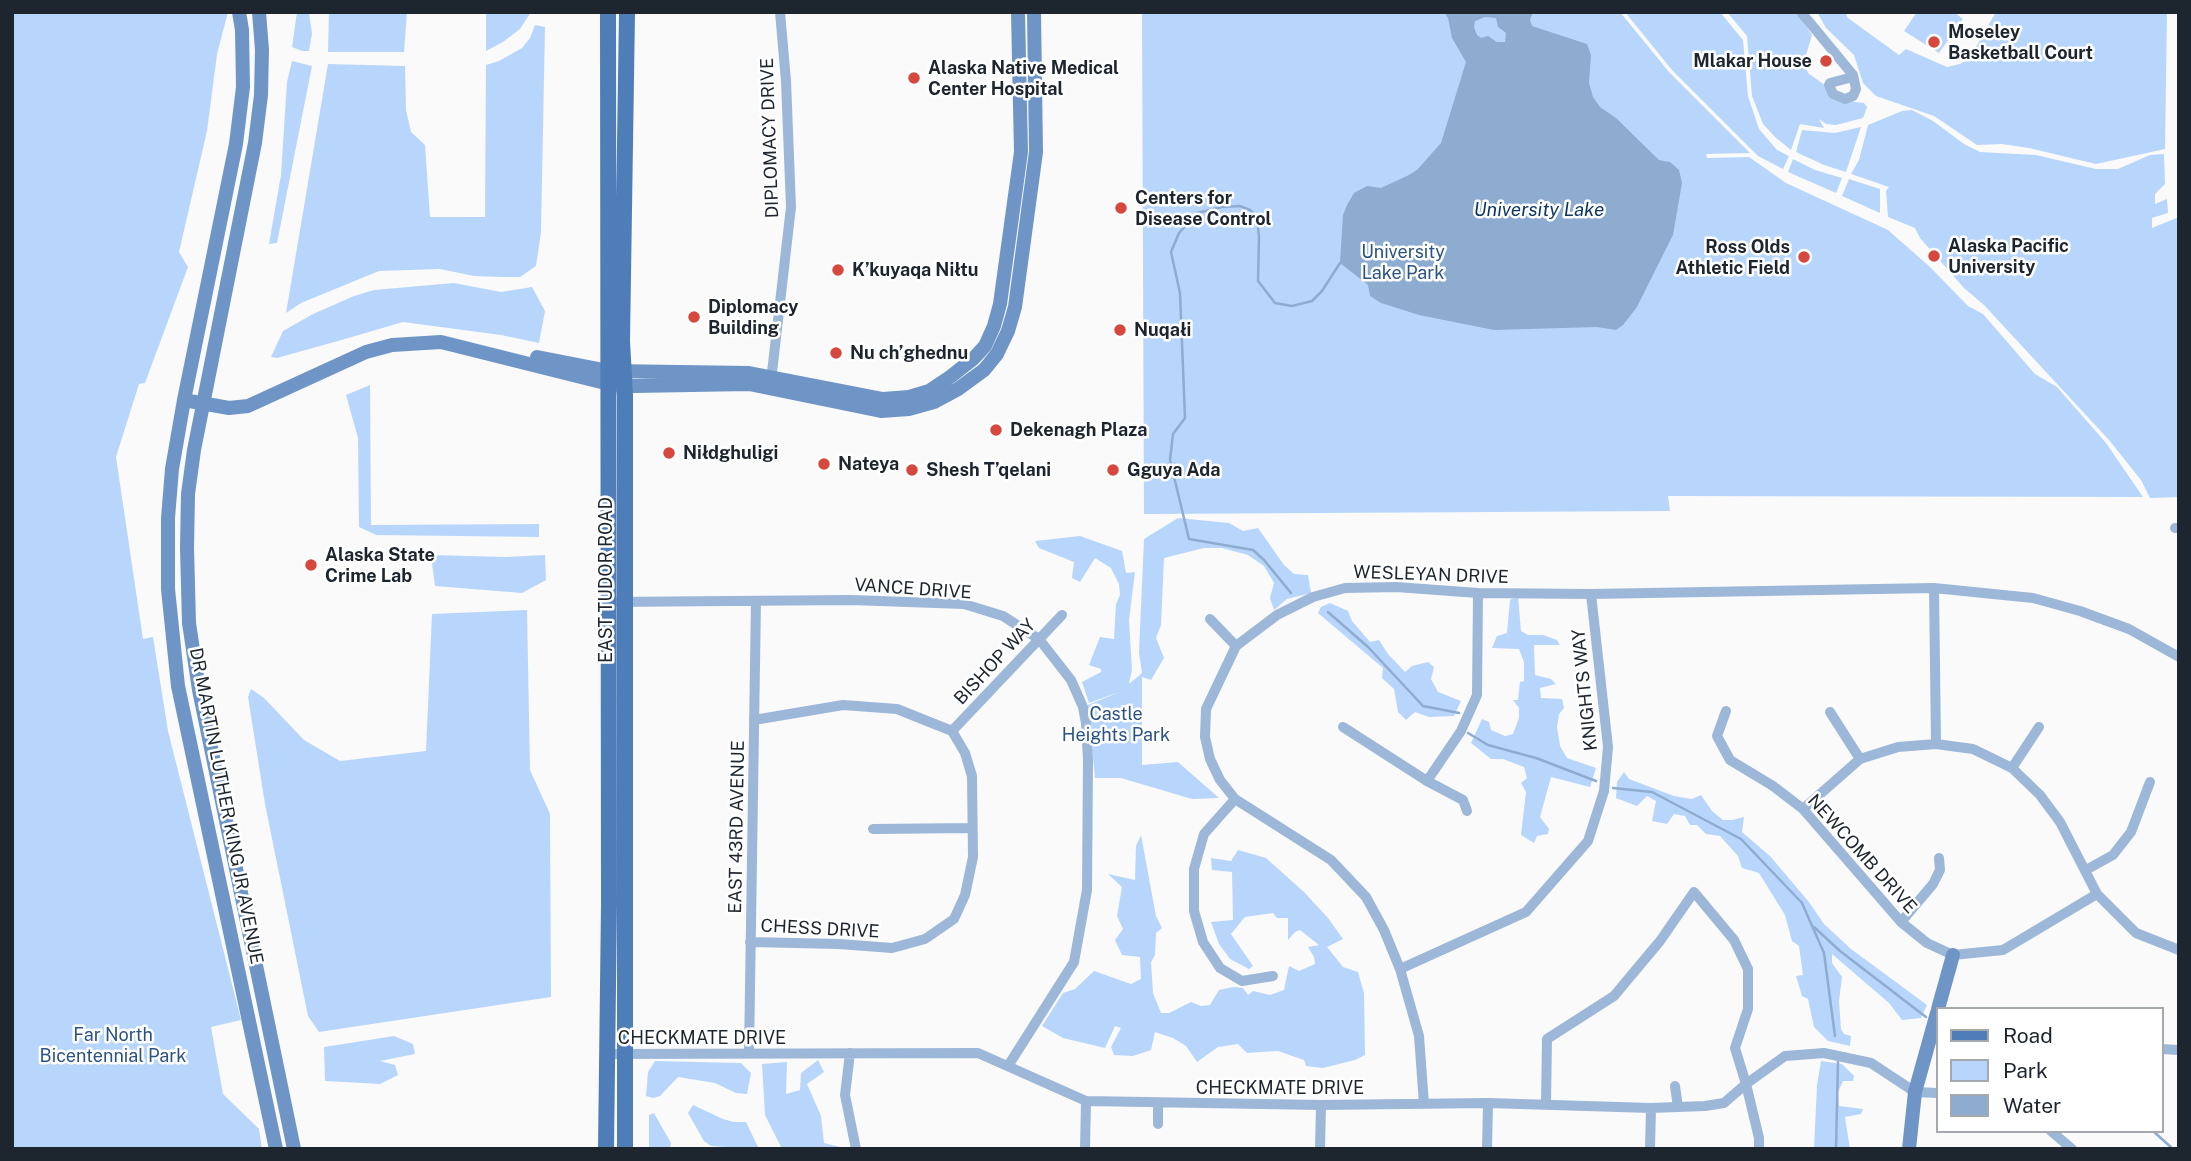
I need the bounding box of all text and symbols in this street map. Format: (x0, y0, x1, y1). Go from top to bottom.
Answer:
place label: Moseley Basketball Court (1948, 21, 2093, 64)
marker: Moseley Basketball Court (1926, 34, 1942, 50)
place label: Mlakar House (1693, 50, 1812, 72)
marker: Mlakar House (1818, 53, 1834, 69)
street label: DIPLOMACY DRIVE (756, 57, 784, 219)
place label: Alaska Native Medical Center Hospital (928, 57, 1119, 100)
marker: Alaska Native Medical Center Hospital (906, 70, 922, 86)
place label: Centers for Disease Control (1135, 187, 1271, 230)
water label: University Lake (1474, 199, 1604, 221)
marker: Centers for Disease Control (1113, 200, 1129, 216)
place label: Alaska Pacific University (1948, 235, 2069, 278)
place label: Ross Olds Athletic Field (1675, 236, 1790, 278)
park label: University Lake Park (1361, 241, 1445, 284)
marker: Alaska Pacific University (1926, 248, 1942, 264)
marker: Ross Olds Athletic Field (1796, 249, 1812, 265)
place label: K’kuyaqa Niłtu (852, 259, 978, 281)
marker: K’kuyaqa Niłtu (830, 262, 846, 278)
place label: Diplomacy Building (708, 296, 798, 338)
marker: Diplomacy Building (686, 309, 702, 325)
place label: Nuqałi (1134, 319, 1191, 341)
marker: Nuqałi (1112, 322, 1128, 338)
place label: Nu ch’ghednu (850, 342, 968, 364)
marker: Nu ch’ghednu (828, 345, 844, 361)
place label: Dekenagh Plaza (1010, 419, 1148, 441)
marker: Dekenagh Plaza (988, 422, 1004, 438)
place label: Niłdghuligi (683, 442, 778, 464)
marker: Niłdghuligi (661, 445, 677, 461)
place label: Nateya (838, 453, 899, 475)
marker: Nateya (816, 456, 832, 472)
place label: Shesh T’qelani (926, 459, 1051, 481)
place label: Gguya Ada (1127, 459, 1220, 481)
marker: Shesh T’qelani (904, 462, 920, 478)
marker: Gguya Ada (1105, 462, 1121, 478)
street label: EAST TUDOR ROAD (595, 497, 617, 663)
place label: Alaska State Crime Lab (325, 544, 435, 586)
marker: Alaska State Crime Lab (303, 557, 319, 573)
street label: WESLEYAN DRIVE (1353, 561, 1509, 589)
street label: VANCE DRIVE (854, 574, 972, 604)
street label: BISHOP WAY (950, 615, 1040, 709)
street label: KNIGHTS WAY (1568, 628, 1602, 752)
street label: DR MARTIN LUTHER KING JR AVENUE (185, 646, 267, 966)
park label: Castle Heights Park (1062, 703, 1170, 746)
street label: EAST 43RD AVENUE (725, 740, 749, 914)
street label: NEWCOMB DRIVE (1803, 790, 1921, 918)
street label: CHESS DRIVE (760, 915, 880, 943)
legend (1936, 1007, 2163, 1133)
text: Road (2003, 1023, 2053, 1048)
park label: Far North Bicentennial Park (40, 1024, 186, 1066)
street label: CHECKMATE DRIVE (618, 1027, 786, 1049)
text: Park (2003, 1058, 2048, 1083)
street label: CHECKMATE DRIVE (1196, 1077, 1364, 1099)
text: Water (2003, 1093, 2061, 1118)

